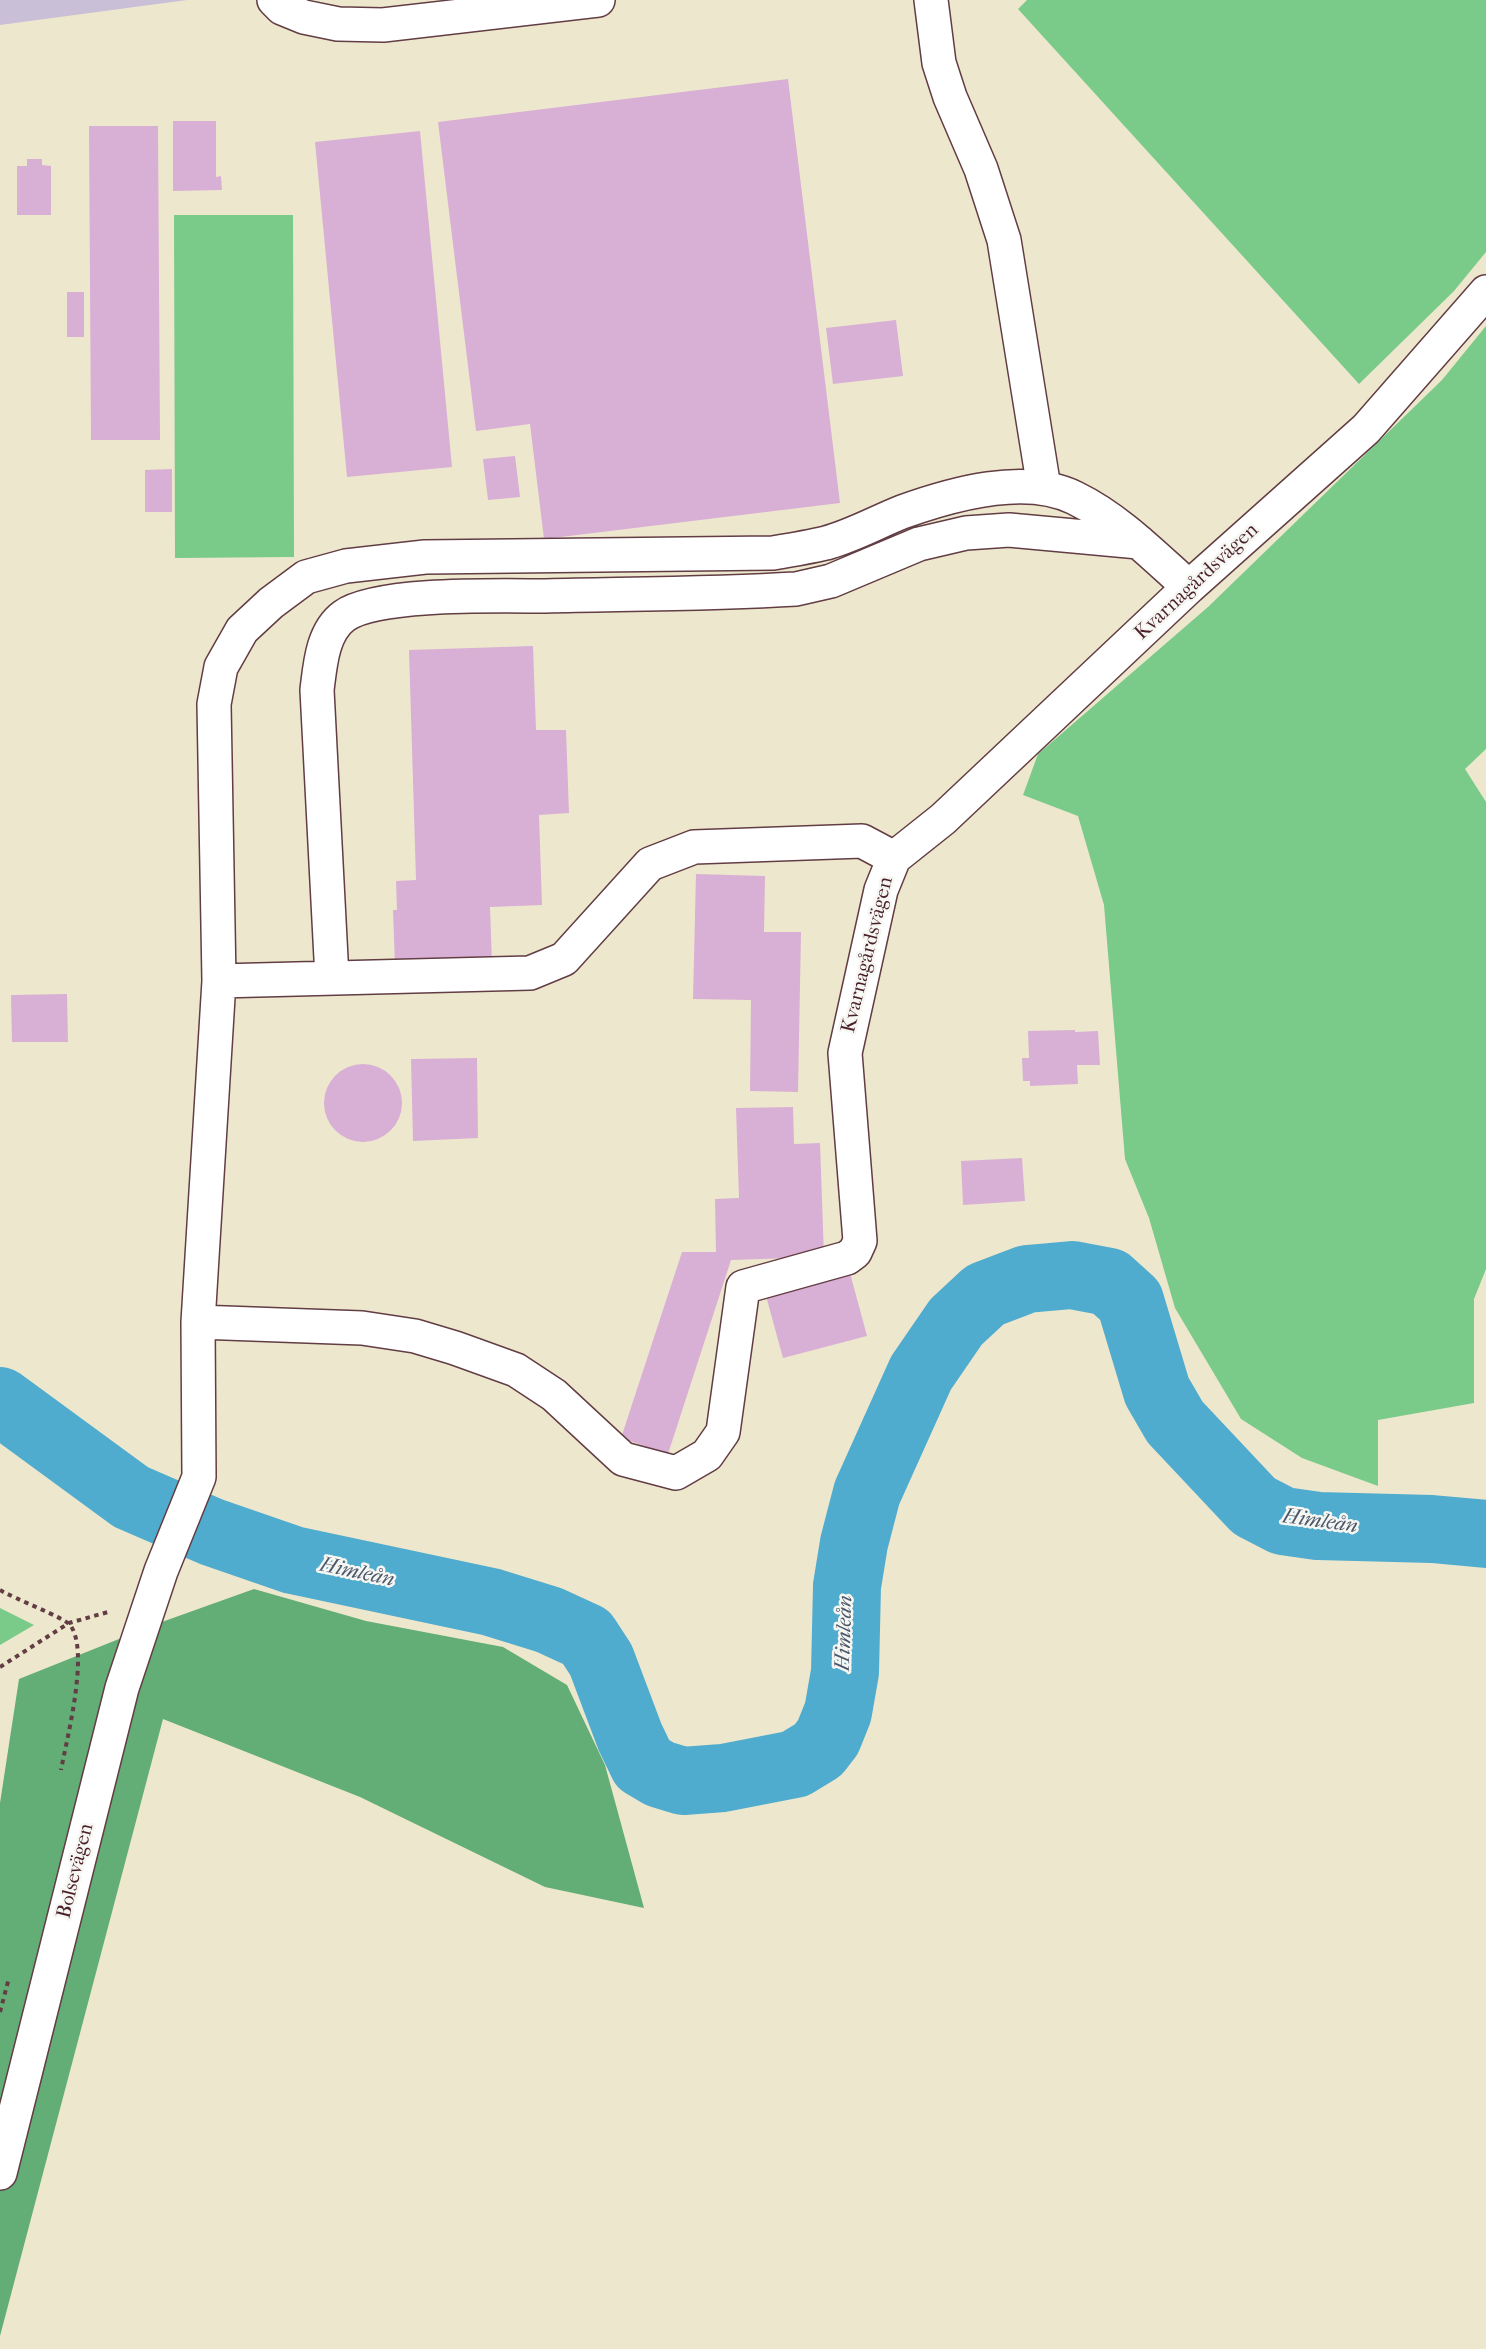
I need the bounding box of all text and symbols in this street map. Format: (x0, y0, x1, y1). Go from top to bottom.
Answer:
street label: Kvarnagårdsvägen (1130, 519, 1264, 645)
street label: Kvarnagårdsvägen (837, 874, 899, 1036)
water label: Himleån (1281, 1504, 1359, 1540)
water label: Himleån (317, 1553, 397, 1593)
water label: Himleån (831, 1595, 859, 1671)
street label: Bolsevägen (53, 1821, 99, 1921)

